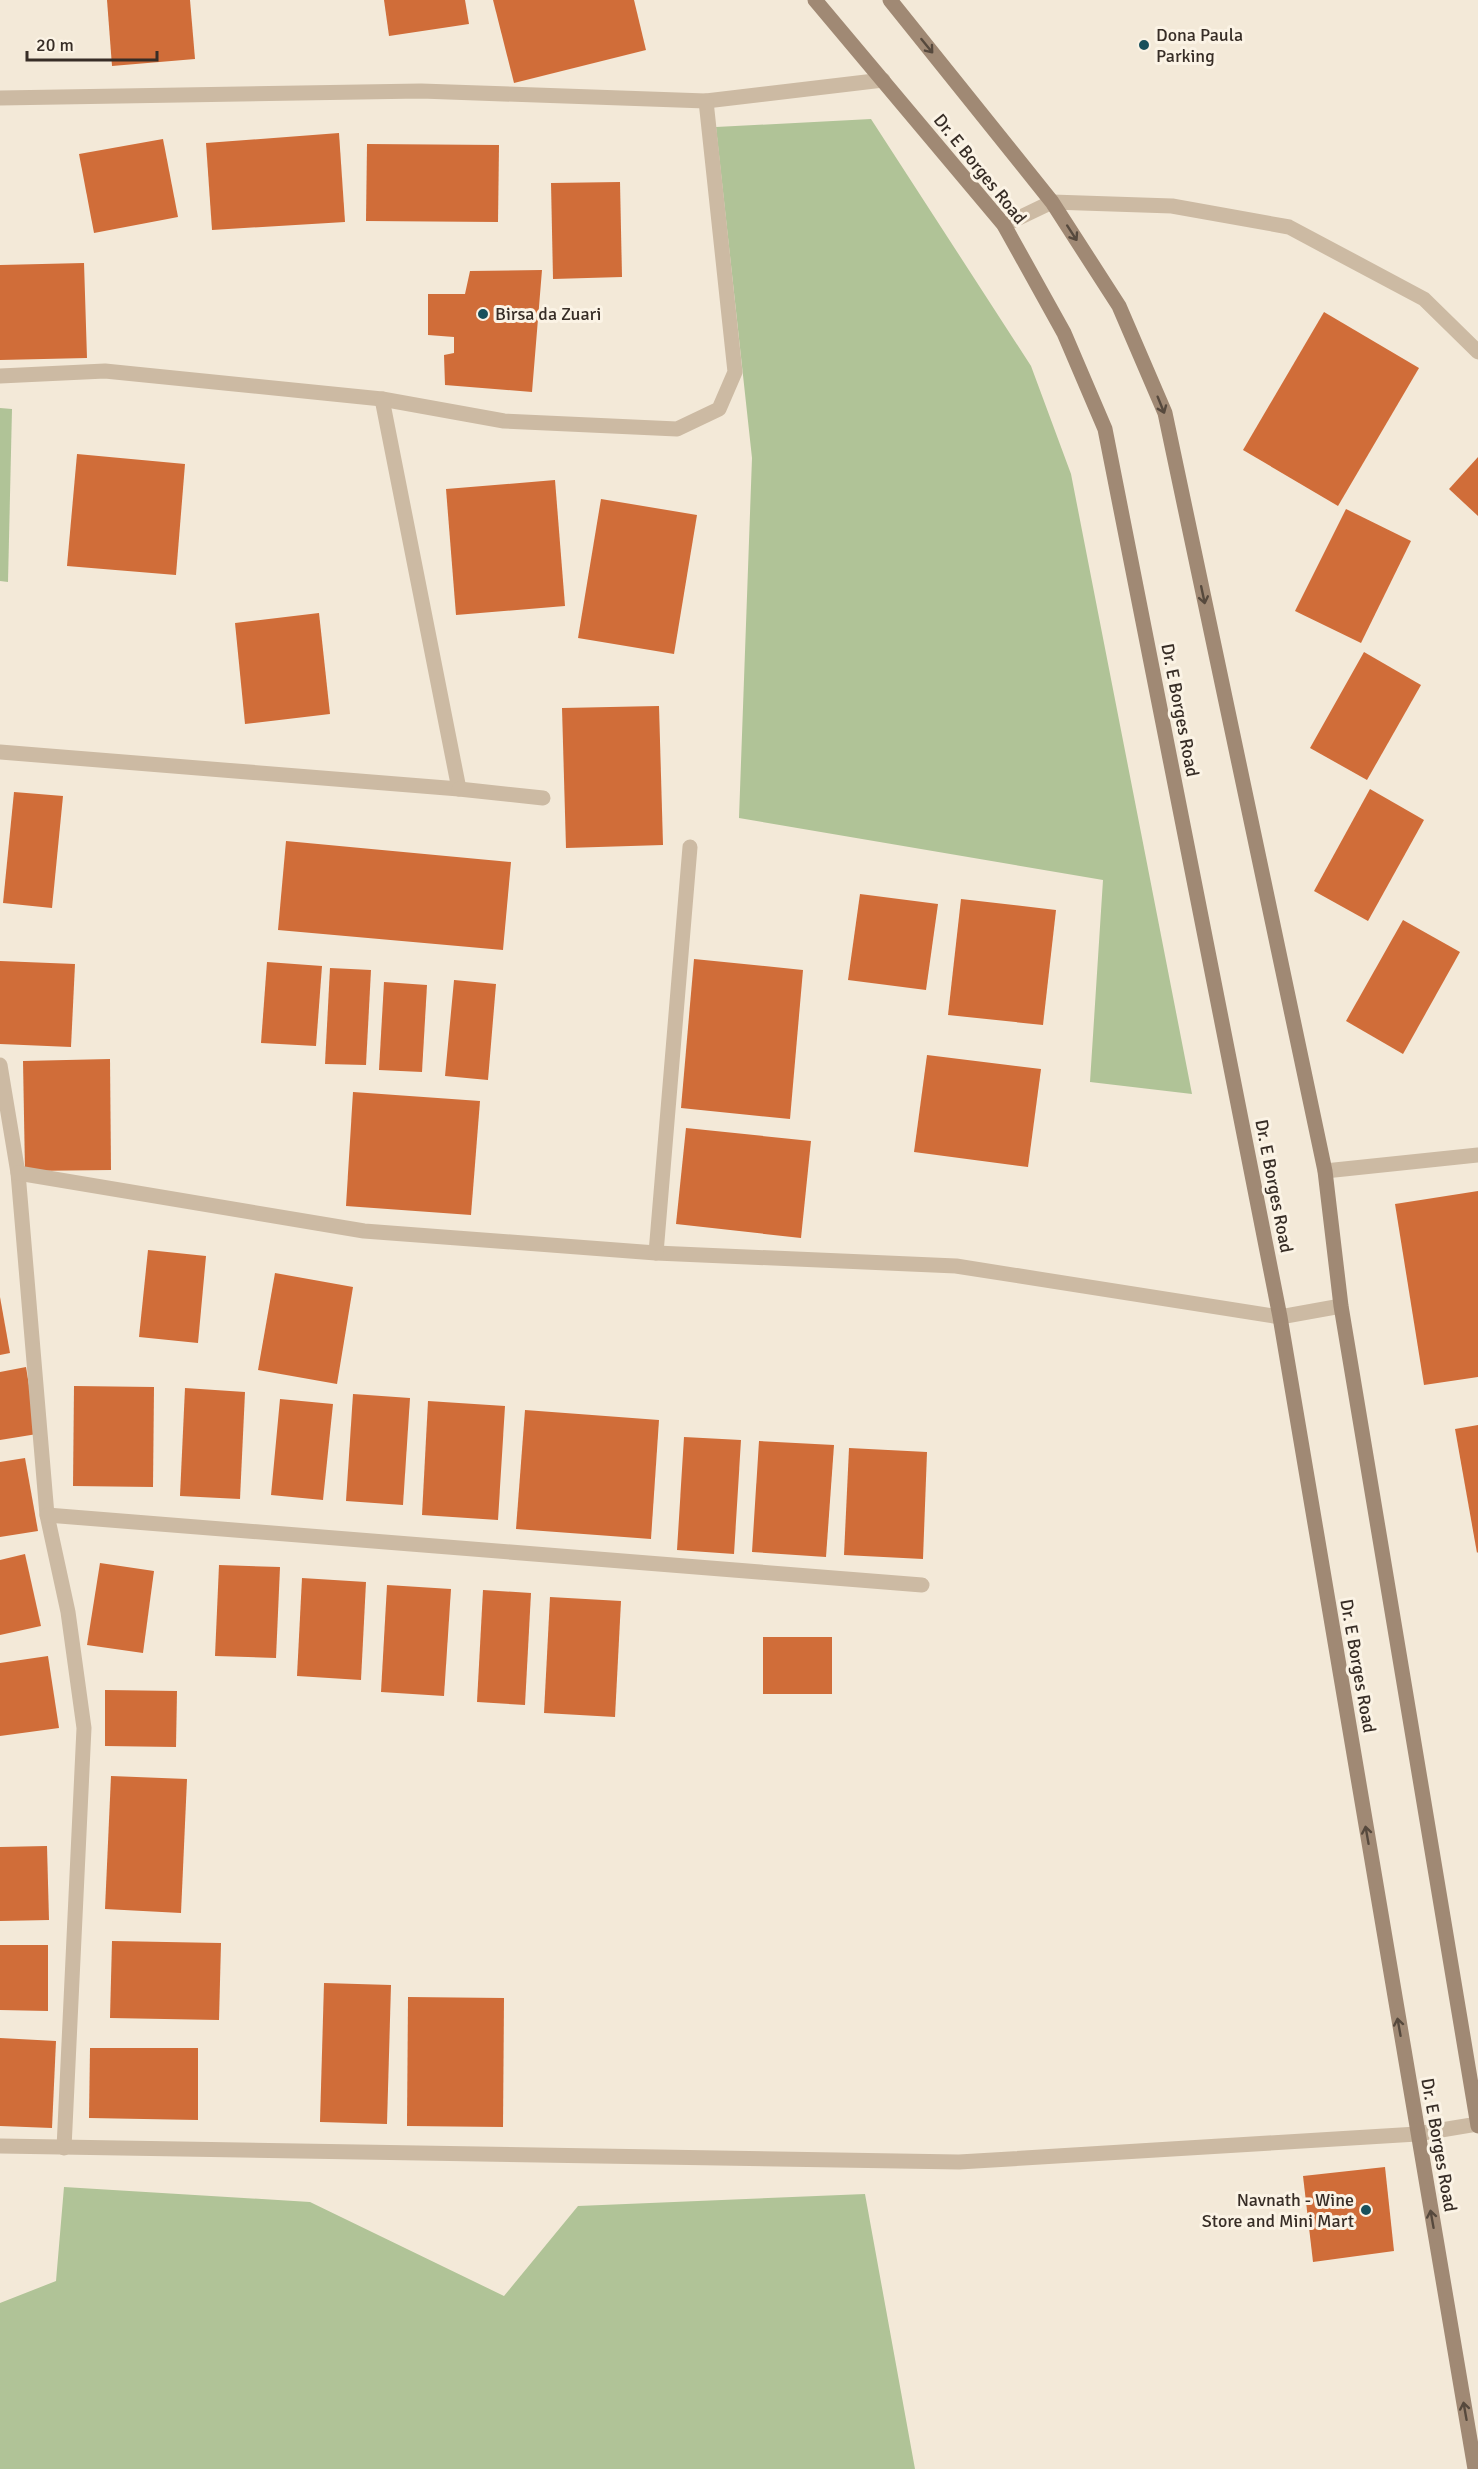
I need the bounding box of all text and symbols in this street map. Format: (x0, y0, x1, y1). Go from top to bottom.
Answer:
scale bar (27, 24, 158, 62)
place label: Dona Paula Parking (1156, 24, 1243, 67)
text: 20 m (36, 34, 74, 56)
one-way arrow (920, 37, 933, 53)
marker: Dona Paula Parking (1137, 38, 1151, 52)
street label: Dr. E Borges Road (929, 109, 1031, 229)
one-way arrow (1066, 224, 1078, 240)
place label: Birsa da Zuari (495, 303, 601, 325)
marker: Birsa da Zuari (476, 307, 490, 321)
one-way arrow (1156, 395, 1167, 414)
one-way arrow (1198, 586, 1210, 605)
street label: Dr. E Borges Road (1156, 641, 1204, 779)
street label: Dr. E Borges Road (1250, 1117, 1298, 1255)
street label: Dr. E Borges Road (1335, 1597, 1381, 1735)
one-way arrow (1361, 1825, 1372, 1845)
one-way arrow (1393, 2018, 1404, 2037)
street label: Dr. E Borges Road (1416, 2076, 1462, 2214)
place label: Navnath - Wine Store and Mini Mart (1202, 2189, 1354, 2232)
marker: Navnath - Wine Store and Mini Mart (1359, 2203, 1373, 2217)
one-way arrow (1426, 2210, 1437, 2230)
one-way arrow (1460, 2402, 1471, 2422)

